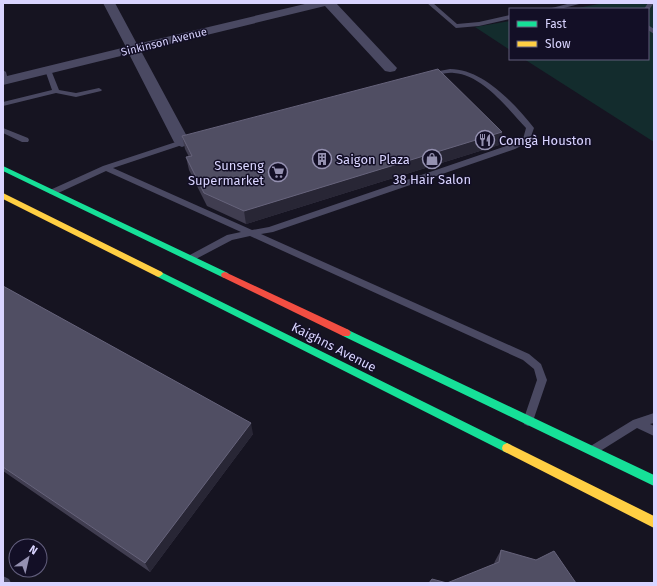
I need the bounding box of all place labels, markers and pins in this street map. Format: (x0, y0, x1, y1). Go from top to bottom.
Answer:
restaurant icon: Comgà Houston (474, 129, 496, 151)
place label: Comgà Houston (499, 133, 592, 148)
building icon: Saigon Plaza (311, 148, 333, 170)
shop icon: 38 Hair Salon (421, 148, 443, 170)
place label: Saigon Plaza (336, 152, 410, 167)
place label: Sunseng Supermarket (188, 158, 264, 188)
supermarket icon: Sunseng Supermarket (267, 161, 289, 183)
place label: 38 Hair Salon (393, 172, 471, 187)

